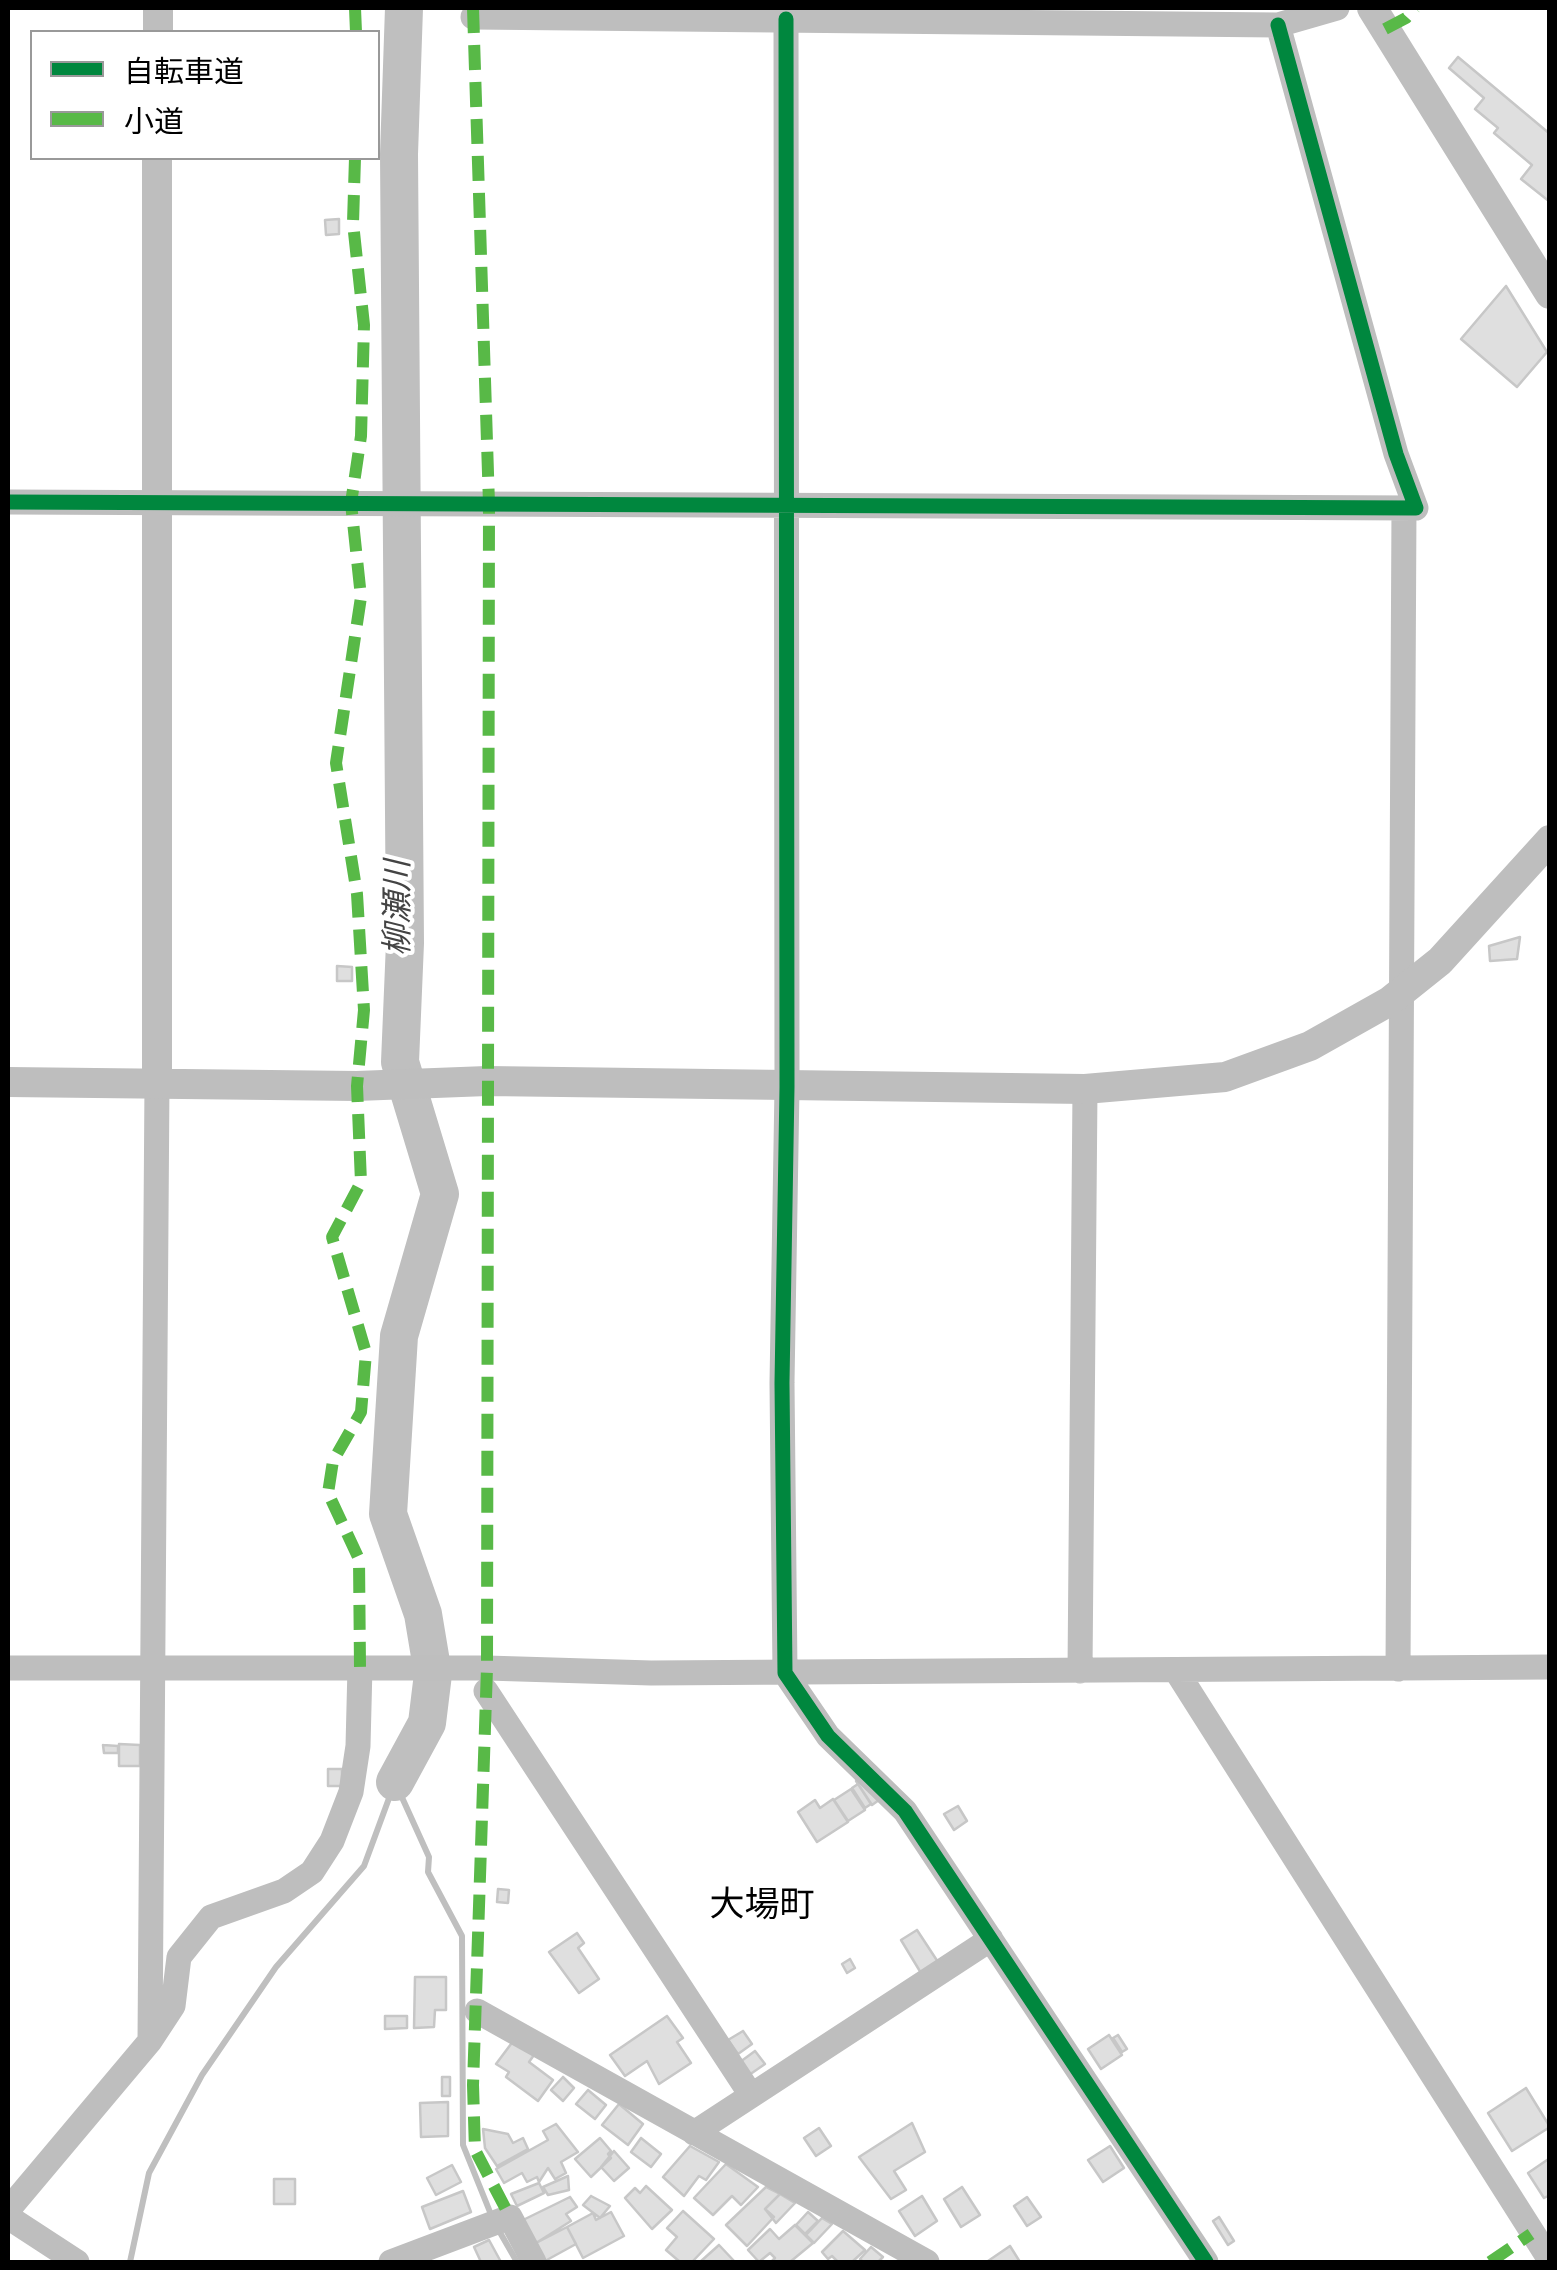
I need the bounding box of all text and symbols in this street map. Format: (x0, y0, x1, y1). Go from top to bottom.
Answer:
legend (30, 30, 380, 160)
text: 自転車道 (124, 55, 244, 91)
text: 小道 (124, 105, 184, 141)
water label: 柳瀬川 (381, 860, 419, 956)
district label: 大場町 (710, 1886, 814, 1928)

